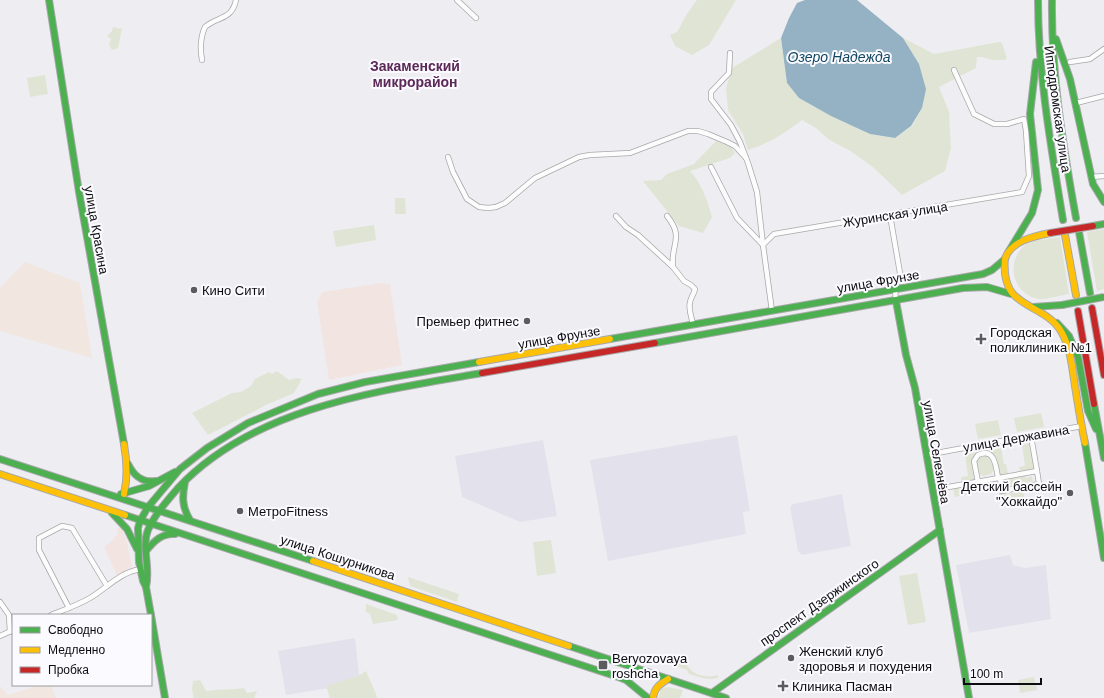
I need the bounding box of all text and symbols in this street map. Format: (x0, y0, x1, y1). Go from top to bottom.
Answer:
street label: Ипподромская улица (1041, 45, 1074, 174)
water label: Озеро Надежда (788, 49, 891, 65)
district label: Закаменский микрорайон (370, 58, 460, 90)
street label: улица Красина (81, 185, 112, 276)
street label: Журинская улица (842, 199, 949, 230)
street label: улица Фрунзе (836, 267, 920, 296)
place label: Кино Сити (202, 283, 265, 298)
marker: Кино Сити (189, 285, 199, 295)
place label: Премьер фитнес (417, 314, 519, 329)
marker: Премьер фитнес (522, 316, 532, 326)
street label: улица Фрунзе (517, 323, 601, 352)
place label: Городская поликлиника №1 (990, 325, 1092, 355)
marker: Городская поликлиника №1 (975, 333, 987, 345)
street label: улица Селезнёва (920, 399, 953, 506)
street label: улица Державина (962, 422, 1071, 455)
place label: Детский бассейн "Хоккайдо" (961, 479, 1062, 509)
marker: Детский бассейн "Хоккайдо" (1065, 488, 1075, 498)
place label: МетроFitness (248, 504, 329, 519)
marker: МетроFitness (235, 506, 245, 516)
street label: улица Кошурникова (279, 532, 398, 583)
street label: проспект Дзержинского (757, 556, 882, 649)
legend (12, 614, 152, 686)
text: Свободно (48, 623, 103, 637)
text: Медленно (48, 643, 105, 657)
place label: Женский клуб здоровья и похудения (799, 644, 932, 674)
place label: Beryozovaya roshcha (612, 651, 688, 681)
marker: Женский клуб здоровья и похудения (786, 653, 796, 663)
marker: Beryozovaya roshcha (597, 659, 609, 671)
scale bar (964, 660, 1041, 686)
text: Пробка (48, 663, 89, 677)
text: 100 m (970, 667, 1003, 681)
place label: Клиника Пасман (792, 679, 892, 694)
marker: Клиника Пасман (777, 680, 789, 692)

